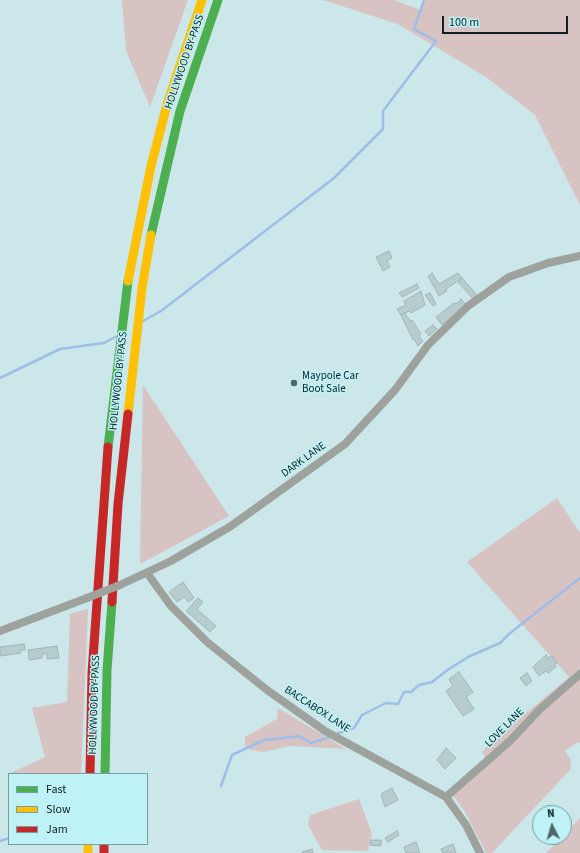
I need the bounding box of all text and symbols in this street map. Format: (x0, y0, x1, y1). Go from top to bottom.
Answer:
scale bar (444, 8, 570, 34)
street label: HOLLYWOOD BY-PASS (163, 13, 207, 111)
text: 100 m (449, 14, 479, 31)
street label: HOLLYWOOD BY-PASS (107, 331, 131, 431)
place label: Maypole Car Boot Sale (302, 370, 359, 396)
marker: Maypole Car Boot Sale (289, 378, 299, 388)
street label: DARK LANE (279, 439, 329, 481)
street label: HOLLYWOOD BY-PASS (87, 655, 103, 755)
street label: BACCABOX LANE (281, 684, 353, 736)
street label: LOVE LANE (483, 706, 527, 750)
legend (8, 773, 148, 845)
text: Fast (46, 781, 66, 798)
text: Slow (46, 801, 71, 818)
north arrow (532, 805, 572, 845)
text: N (547, 806, 555, 821)
text: Jam (46, 821, 68, 838)

